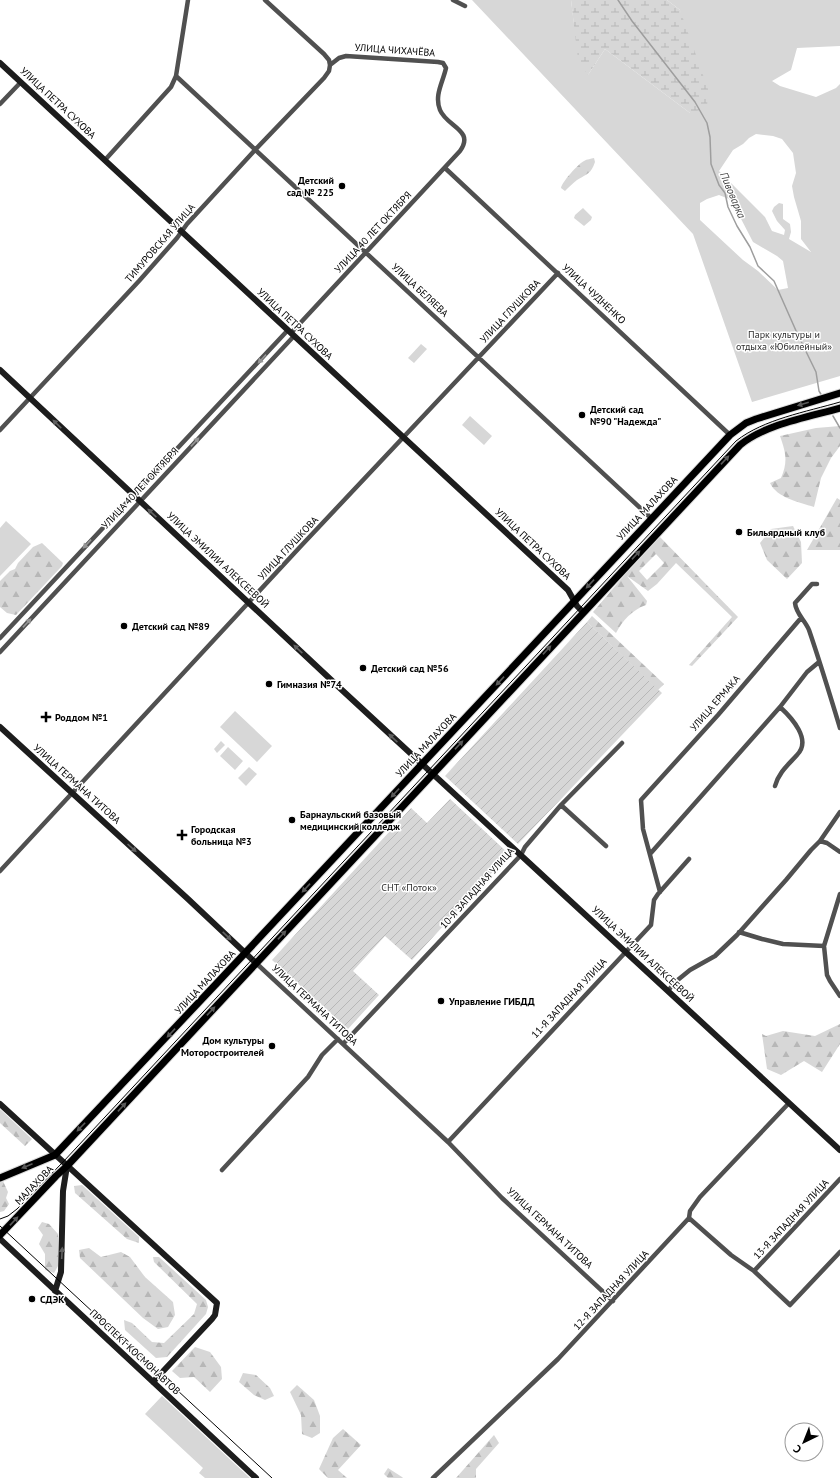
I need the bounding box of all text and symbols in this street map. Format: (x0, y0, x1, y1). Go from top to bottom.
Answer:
street label: УЛИЦА ЧИХАЧЁВА (354, 41, 436, 59)
street label: УЛИЦА ПЕТРА СУХОВА (17, 64, 99, 142)
water label: Пивоварка (717, 170, 749, 221)
place label: Детский сад № 225 (287, 174, 334, 199)
marker: Детский сад № 225 (337, 181, 347, 191)
street label: УЛИЦА 40 ЛЕТ ОКТЯБРЯ (332, 188, 414, 276)
street label: ТИМУРОВСКАЯ УЛИЦА (122, 201, 198, 285)
street label: УЛИЦА БЕЛЯЕВА (389, 260, 451, 320)
street label: УЛИЦА ЧУДНЕНКО (559, 261, 629, 327)
street label: УЛИЦА ГЛУШКОВА (477, 276, 543, 346)
street label: УЛИЦА ПЕТРА СУХОВА (254, 285, 336, 363)
park label: Парк культуры и отдыха «Юбилейный» (736, 328, 832, 353)
one-way arrow (257, 354, 266, 364)
one-way arrow (796, 401, 808, 407)
place label: Детский сад №90 "Надежда" (590, 403, 661, 428)
marker: Детский сад №90 "Надежда" (577, 410, 587, 420)
one-way arrow (52, 419, 62, 429)
one-way arrow (191, 437, 200, 447)
street label: УЛИЦА 40 ЛЕТ ОКТЯБРЯ (99, 444, 181, 532)
one-way arrow (720, 455, 730, 465)
street label: УЛИЦА МАЛАХОВА (614, 473, 680, 543)
street label: УЛИЦА ПЕТРА СУХОВА (492, 505, 574, 583)
one-way arrow (147, 508, 157, 517)
street label: УЛИЦА ЭМИЛИИ АЛЕКСЕЕВОЙ (164, 509, 272, 611)
street label: УЛИЦА ГЛУШКОВА (255, 513, 321, 583)
place label: Бильярдный клуб (747, 526, 826, 539)
marker: Бильярдный клуб (734, 527, 744, 537)
one-way arrow (83, 539, 92, 549)
one-way arrow (631, 550, 641, 560)
one-way arrow (586, 579, 595, 588)
one-way arrow (22, 618, 31, 629)
place label: Детский сад №89 (132, 620, 210, 633)
marker: Детский сад №89 (119, 621, 129, 631)
one-way arrow (293, 644, 303, 654)
one-way arrow (543, 645, 552, 655)
place label: Детский сад №56 (371, 662, 449, 675)
marker: Детский сад №56 (358, 663, 368, 673)
street label: УЛИЦА ЕРМАКА (687, 672, 743, 734)
one-way arrow (495, 676, 504, 686)
place label: Гимназия №74 (277, 678, 342, 691)
marker: Гимназия №74 (264, 679, 274, 689)
street label: УЛИЦА МАЛАХОВА (393, 710, 459, 780)
marker: Роддом №1 (40, 711, 52, 723)
place label: Роддом №1 (55, 711, 108, 724)
one-way arrow (388, 733, 398, 742)
one-way arrow (454, 740, 464, 750)
street label: УЛИЦА ГЕРМАНА ТИТОВА (31, 741, 123, 827)
one-way arrow (390, 788, 400, 798)
place label: Барнаульский базовый медицинский колледж (300, 808, 401, 833)
marker: Барнаульский базовый медицинский колледж (287, 815, 297, 825)
place label: Городская больница №3 (191, 823, 252, 848)
marker: Городская больница №3 (176, 829, 188, 841)
one-way arrow (127, 843, 137, 853)
street label: 10-Я ЗАПАДНАЯ УЛИЦА (437, 845, 517, 931)
park label: СНТ «Поток» (381, 881, 437, 894)
one-way arrow (302, 883, 311, 893)
street label: УЛИЦА ЭМИЛИИ АЛЕКСЕЕВОЙ (589, 903, 697, 1005)
one-way arrow (277, 930, 287, 940)
one-way arrow (222, 931, 232, 941)
street label: УЛИЦА МАЛАХОВА (172, 947, 238, 1017)
street label: 11-Я ЗАПАДНАЯ УЛИЦА (528, 955, 610, 1041)
street label: УЛИЦА ГЕРМАНА ТИТОВА (269, 962, 361, 1048)
place label: Управление ГИБДД (448, 995, 535, 1008)
marker: Управление ГИБДД (436, 996, 446, 1006)
one-way arrow (206, 1006, 215, 1017)
one-way arrow (166, 1028, 175, 1038)
place label: Дом культуры Моторостроителей (181, 1034, 264, 1059)
marker: Дом культуры Моторостроителей (267, 1041, 277, 1051)
one-way arrow (118, 1102, 127, 1112)
one-way arrow (76, 1122, 86, 1132)
street label: МАЛАХОВА (12, 1162, 56, 1208)
one-way arrow (22, 1163, 33, 1169)
street label: 13-Я ЗАПАДНАЯ УЛИЦА (750, 1176, 832, 1262)
street label: УЛИЦА ГЕРМАНА ТИТОВА (504, 1185, 596, 1271)
one-way arrow (9, 1215, 18, 1226)
one-way arrow (59, 1247, 66, 1259)
street label: 12-Я ЗАПАДНАЯ УЛИЦА (570, 1247, 652, 1333)
place label: СДЭК (40, 1293, 65, 1306)
marker: СДЭК (27, 1294, 37, 1304)
street label: ПРОСПЕКТ КОСМОНАВТОВ (87, 1307, 183, 1398)
north arrow (784, 1422, 824, 1462)
text: С (790, 1442, 804, 1457)

